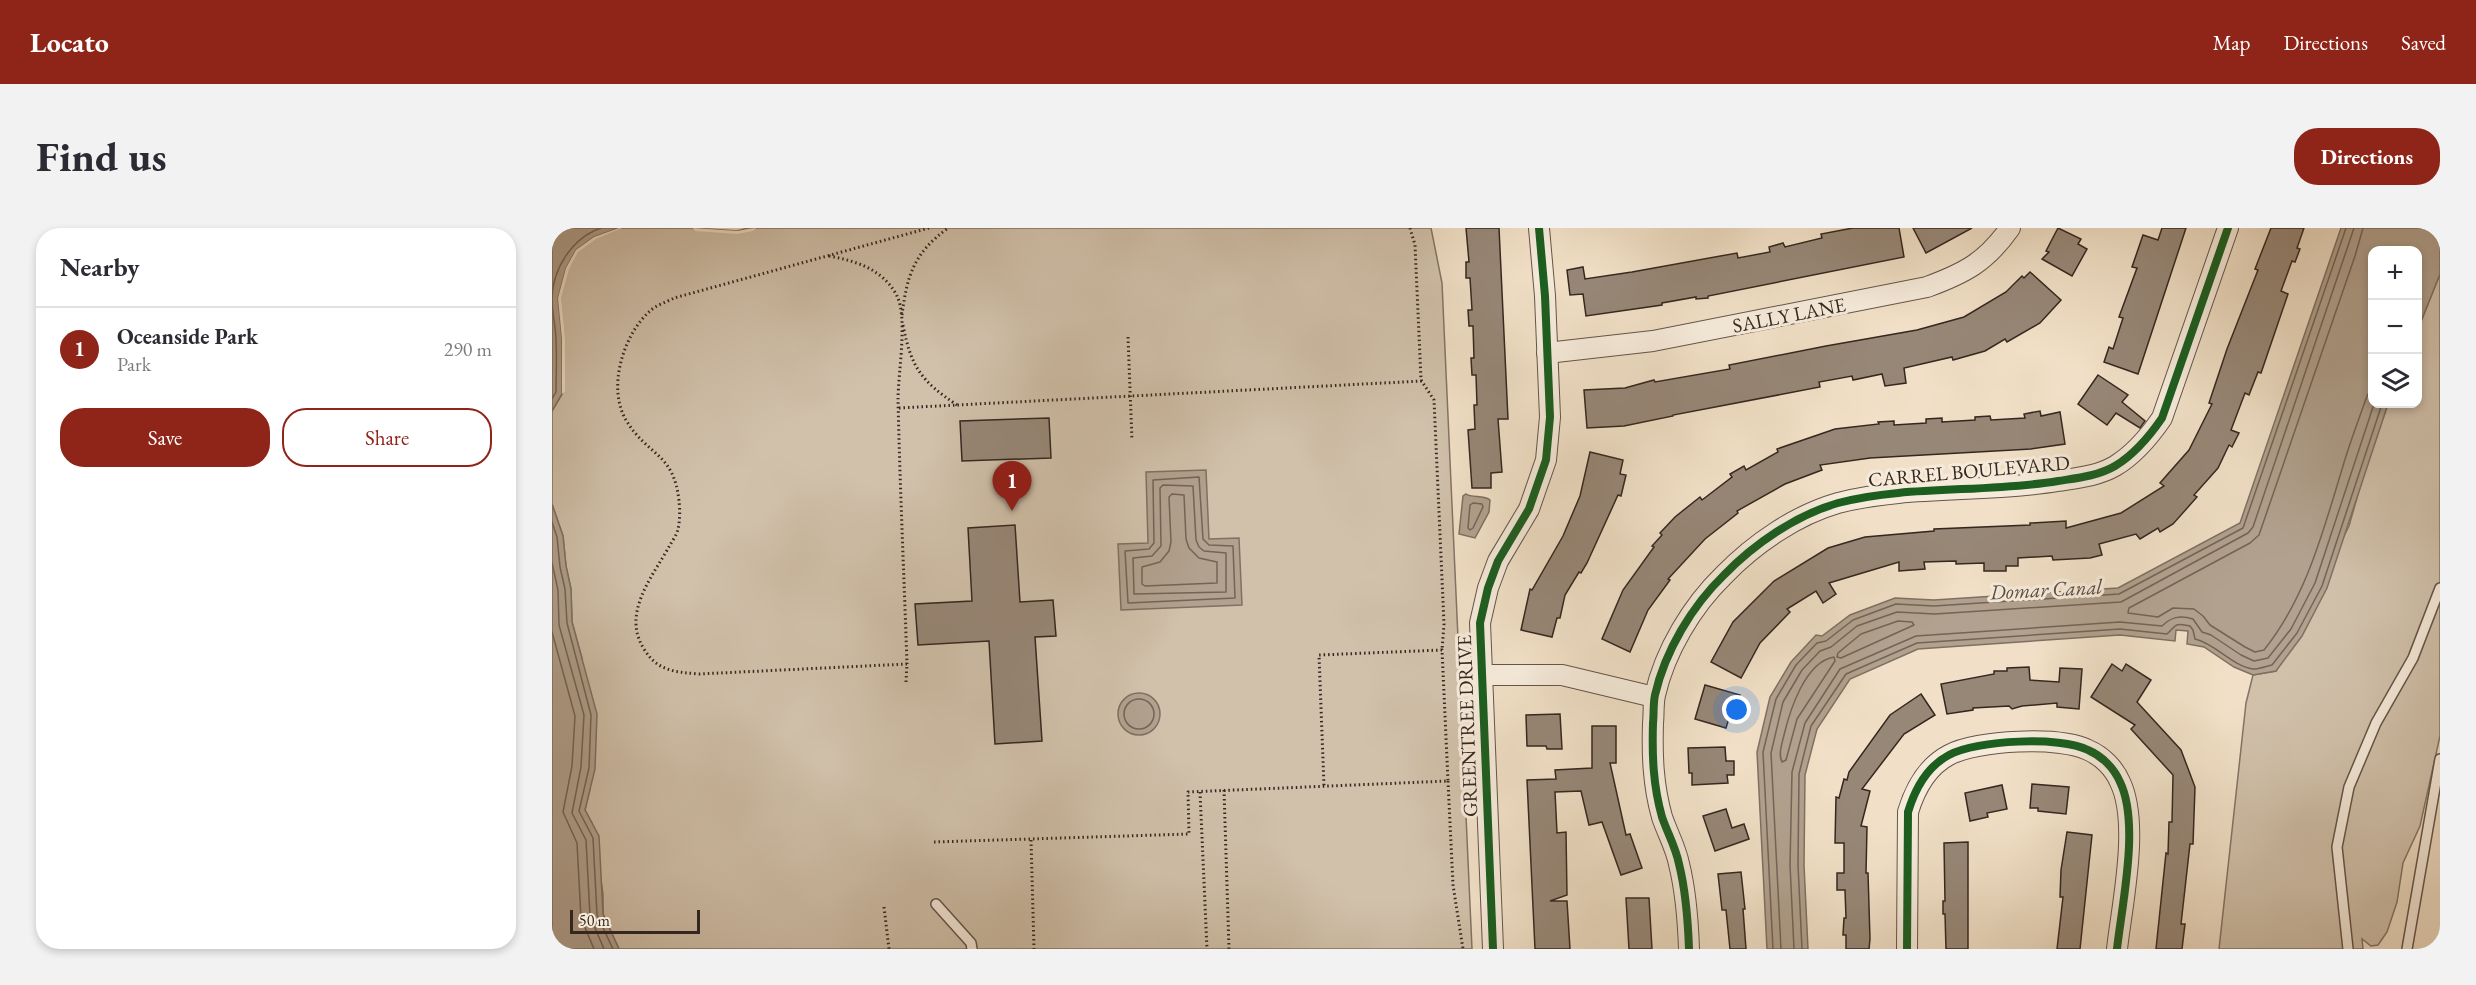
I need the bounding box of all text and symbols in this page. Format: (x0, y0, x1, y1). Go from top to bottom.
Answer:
text: Locato (30, 24, 109, 60)
text: Map (2213, 29, 2250, 56)
text: Directions (2283, 29, 2368, 56)
text: Saved (2401, 29, 2446, 56)
button: Directions (2294, 128, 2440, 185)
text: Find us (36, 129, 167, 184)
map controls (2368, 246, 2422, 408)
button: + (2368, 246, 2422, 300)
text: Nearby (60, 250, 140, 284)
street label: SALLY LANE (1730, 291, 1848, 339)
button: − (2368, 300, 2422, 354)
text: Oceanside Park (117, 322, 258, 351)
text: 1 (74, 336, 85, 362)
text: 290 m (444, 336, 492, 362)
text: Park (117, 351, 151, 377)
button: layers (2368, 354, 2422, 408)
button: Save (60, 408, 270, 467)
button: Share (282, 408, 492, 467)
street label: CARREL BOULEVARD (1867, 449, 2071, 493)
pin: 1 (992, 462, 1032, 511)
water label: Domar Canal (1988, 573, 2104, 605)
street label: GREENTREE DRIVE (1451, 634, 1483, 818)
your location (1722, 695, 1751, 724)
scale bar (570, 907, 700, 934)
text: 50 m (579, 910, 610, 931)

